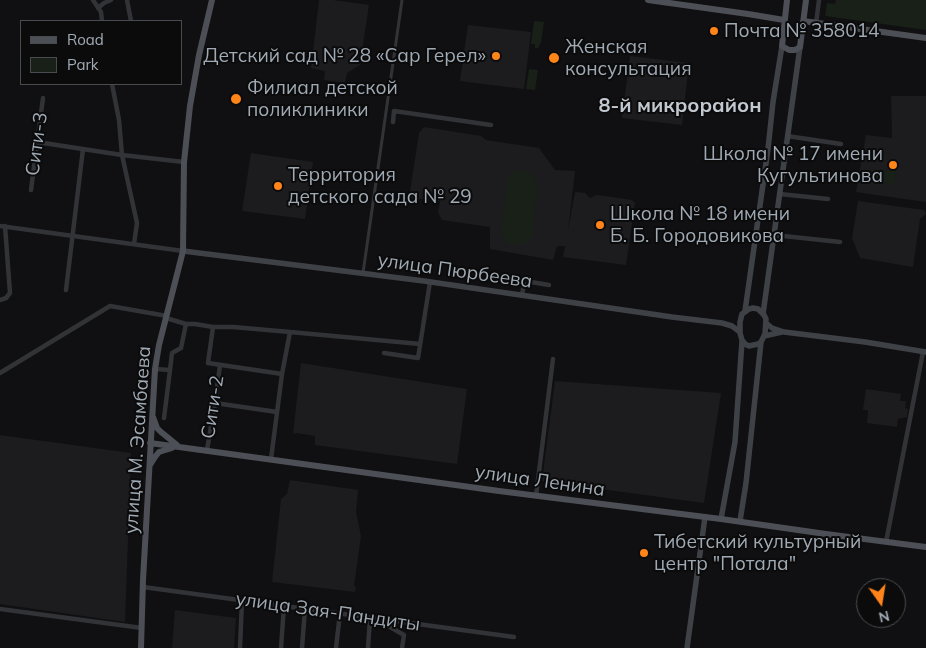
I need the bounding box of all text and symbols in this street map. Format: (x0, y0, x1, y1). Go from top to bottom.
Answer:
legend (20, 20, 182, 85)
place label: Почта № 358014 (724, 20, 879, 42)
marker: Почта № 358014 (708, 25, 720, 37)
text: Road (67, 30, 104, 49)
place label: Женская консультация (565, 36, 692, 80)
place label: Детский сад № 28 «Сар Герел» (203, 45, 486, 67)
marker: Детский сад № 28 «Сар Герел» (490, 50, 502, 62)
marker: Женская консультация (547, 51, 561, 65)
text: Park (67, 55, 99, 74)
place label: Филиал детской поликлиники (247, 77, 398, 121)
marker: Филиал детской поликлиники (229, 92, 243, 106)
district label: 8-й микрорайон (598, 94, 762, 118)
street label: Сити-3 (21, 111, 53, 177)
place label: Школа № 17 имени Кугультинова (703, 143, 883, 187)
marker: Школа № 17 имени Кугультинова (887, 159, 899, 171)
place label: Территория детского сада № 29 (288, 164, 472, 208)
marker: Территория детского сада № 29 (272, 180, 284, 192)
place label: Школа № 18 имени Б. Б. Городовикова (610, 203, 790, 247)
marker: Школа № 18 имени Б. Б. Городовикова (594, 219, 606, 231)
street label: улица Пюрбеева (376, 249, 534, 293)
street label: улица М. Эсамбаева (120, 345, 156, 535)
street label: Сити-2 (197, 374, 229, 440)
street label: улица Ленина (474, 461, 606, 501)
place label: Тибетский культурный центр "Потала" (654, 531, 861, 575)
marker: Тибетский культурный центр "Потала" (638, 547, 650, 559)
north arrow (856, 578, 906, 628)
street label: улица Зая-Пандиты (234, 588, 422, 636)
text: N (877, 607, 891, 627)

